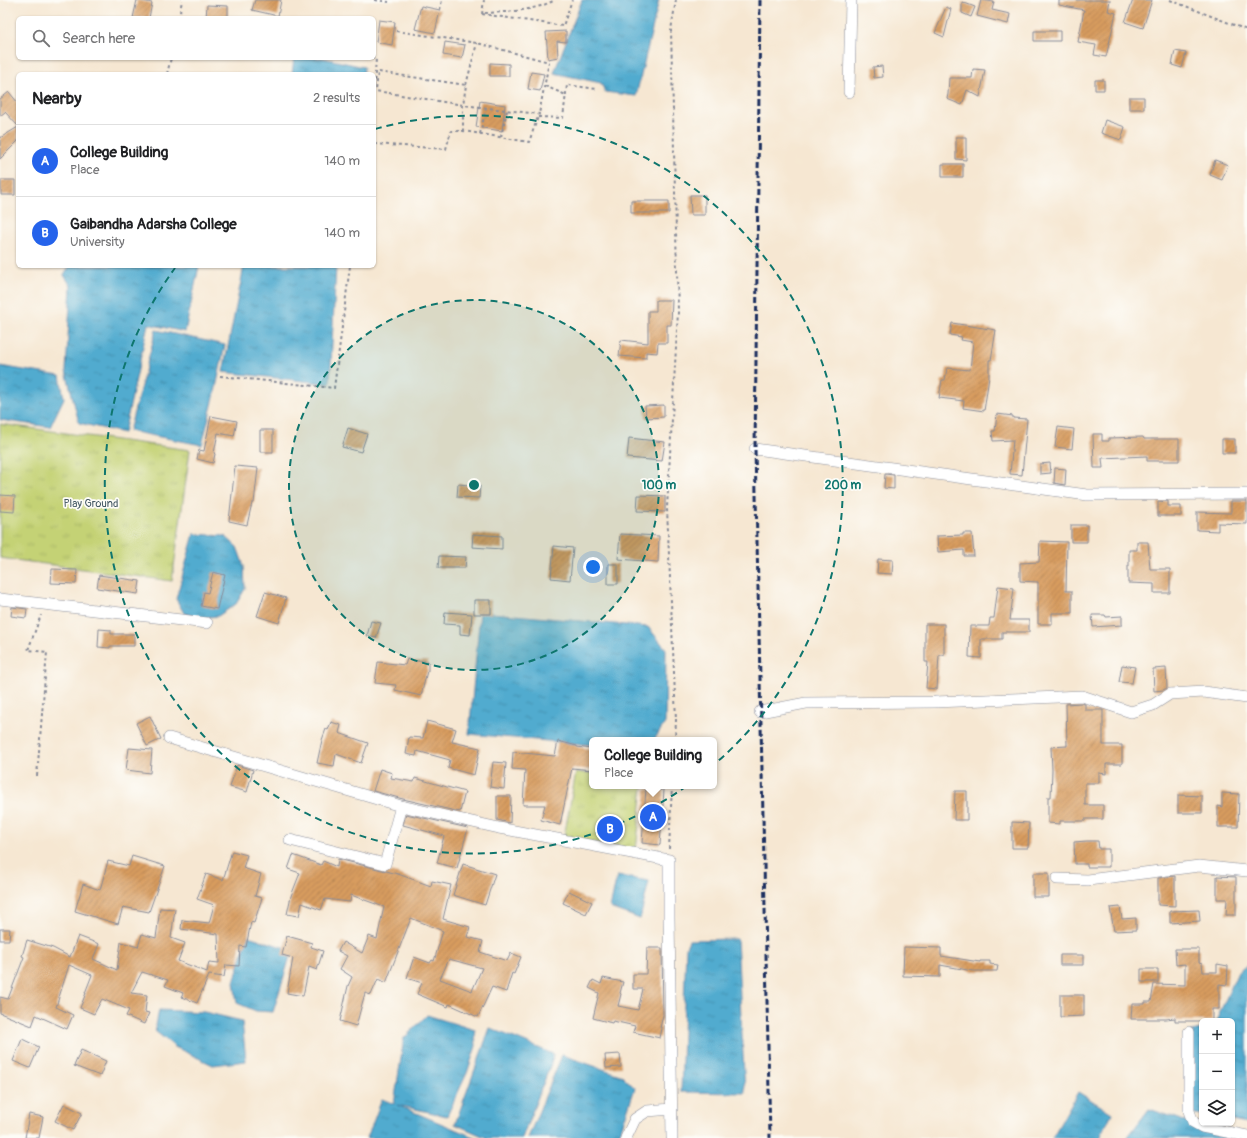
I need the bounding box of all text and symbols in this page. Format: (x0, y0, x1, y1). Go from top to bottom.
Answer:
search box (16, 16, 376, 60)
icon: search (30, 27, 52, 49)
text: Search here (62, 29, 135, 48)
text: Nearby (32, 88, 81, 109)
text: 2 results (313, 90, 360, 106)
text: College Building (70, 143, 168, 162)
text: A (41, 153, 49, 169)
text: 140 m (324, 153, 360, 169)
text: Place (70, 162, 99, 178)
text: Gaibandha Adarsha College (70, 215, 237, 234)
text: B (41, 225, 49, 241)
text: 140 m (324, 225, 360, 241)
text: University (70, 234, 124, 250)
centre of rings (467, 478, 481, 492)
text: 100 m (642, 478, 677, 493)
text: 200 m (825, 478, 862, 493)
park label: Play Ground (64, 497, 118, 510)
your location (583, 557, 603, 577)
popup (589, 737, 717, 789)
text: College Building (604, 746, 702, 765)
text: Place (604, 765, 633, 781)
pin: A (640, 802, 666, 832)
pin: B (597, 814, 623, 844)
map controls (1199, 1018, 1235, 1126)
button: + (1199, 1018, 1235, 1054)
button: − (1199, 1054, 1235, 1090)
button: layers (1199, 1090, 1235, 1126)

